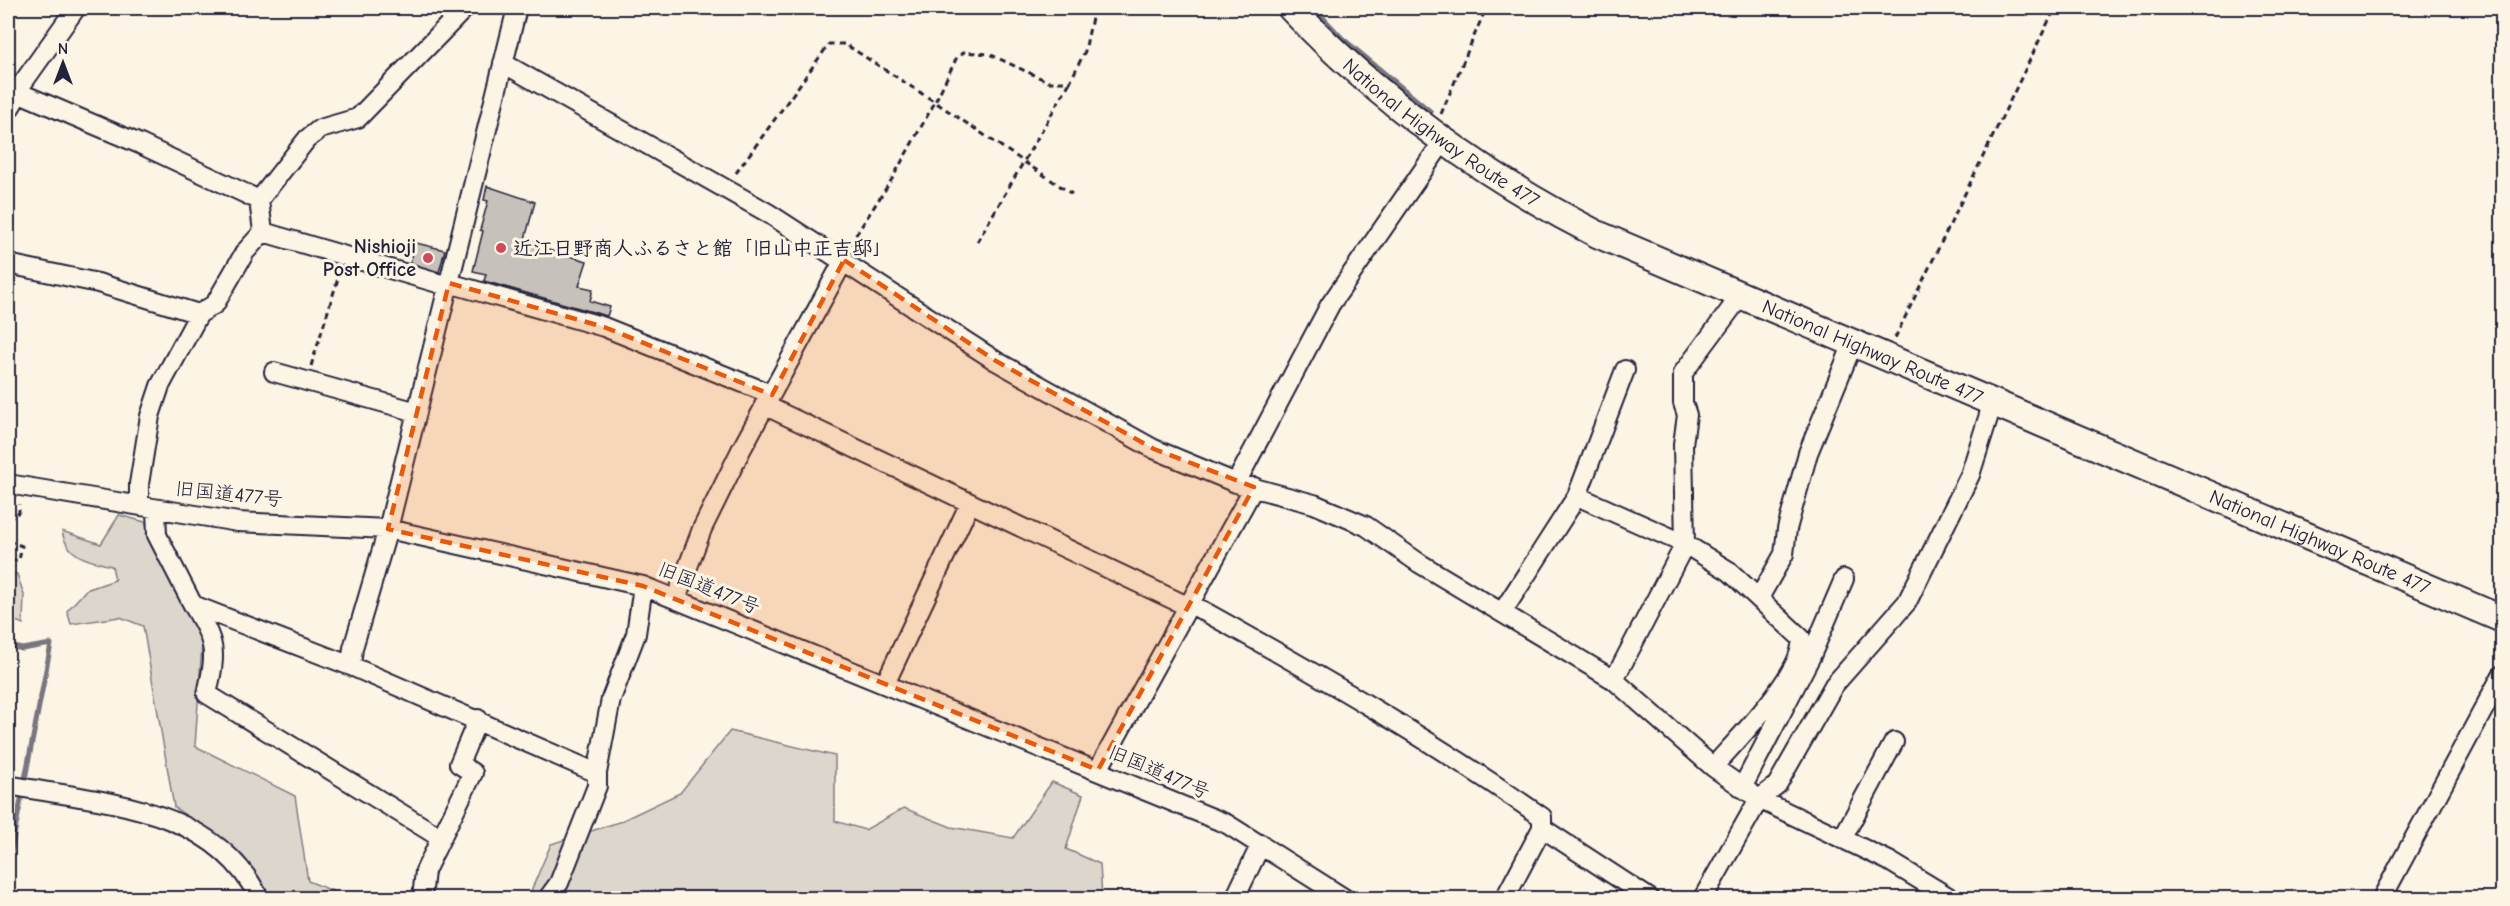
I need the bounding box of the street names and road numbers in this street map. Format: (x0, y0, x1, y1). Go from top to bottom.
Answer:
street label: National Highway Route 477 (1338, 53, 1544, 212)
street label: National Highway Route 477 (1759, 294, 1987, 409)
street label: 旧国道477号 (174, 477, 284, 511)
street label: National Highway Route 477 (2206, 484, 2434, 599)
street label: 旧国道477号 (654, 557, 764, 619)
street label: 旧国道477号 (1105, 740, 1213, 804)

